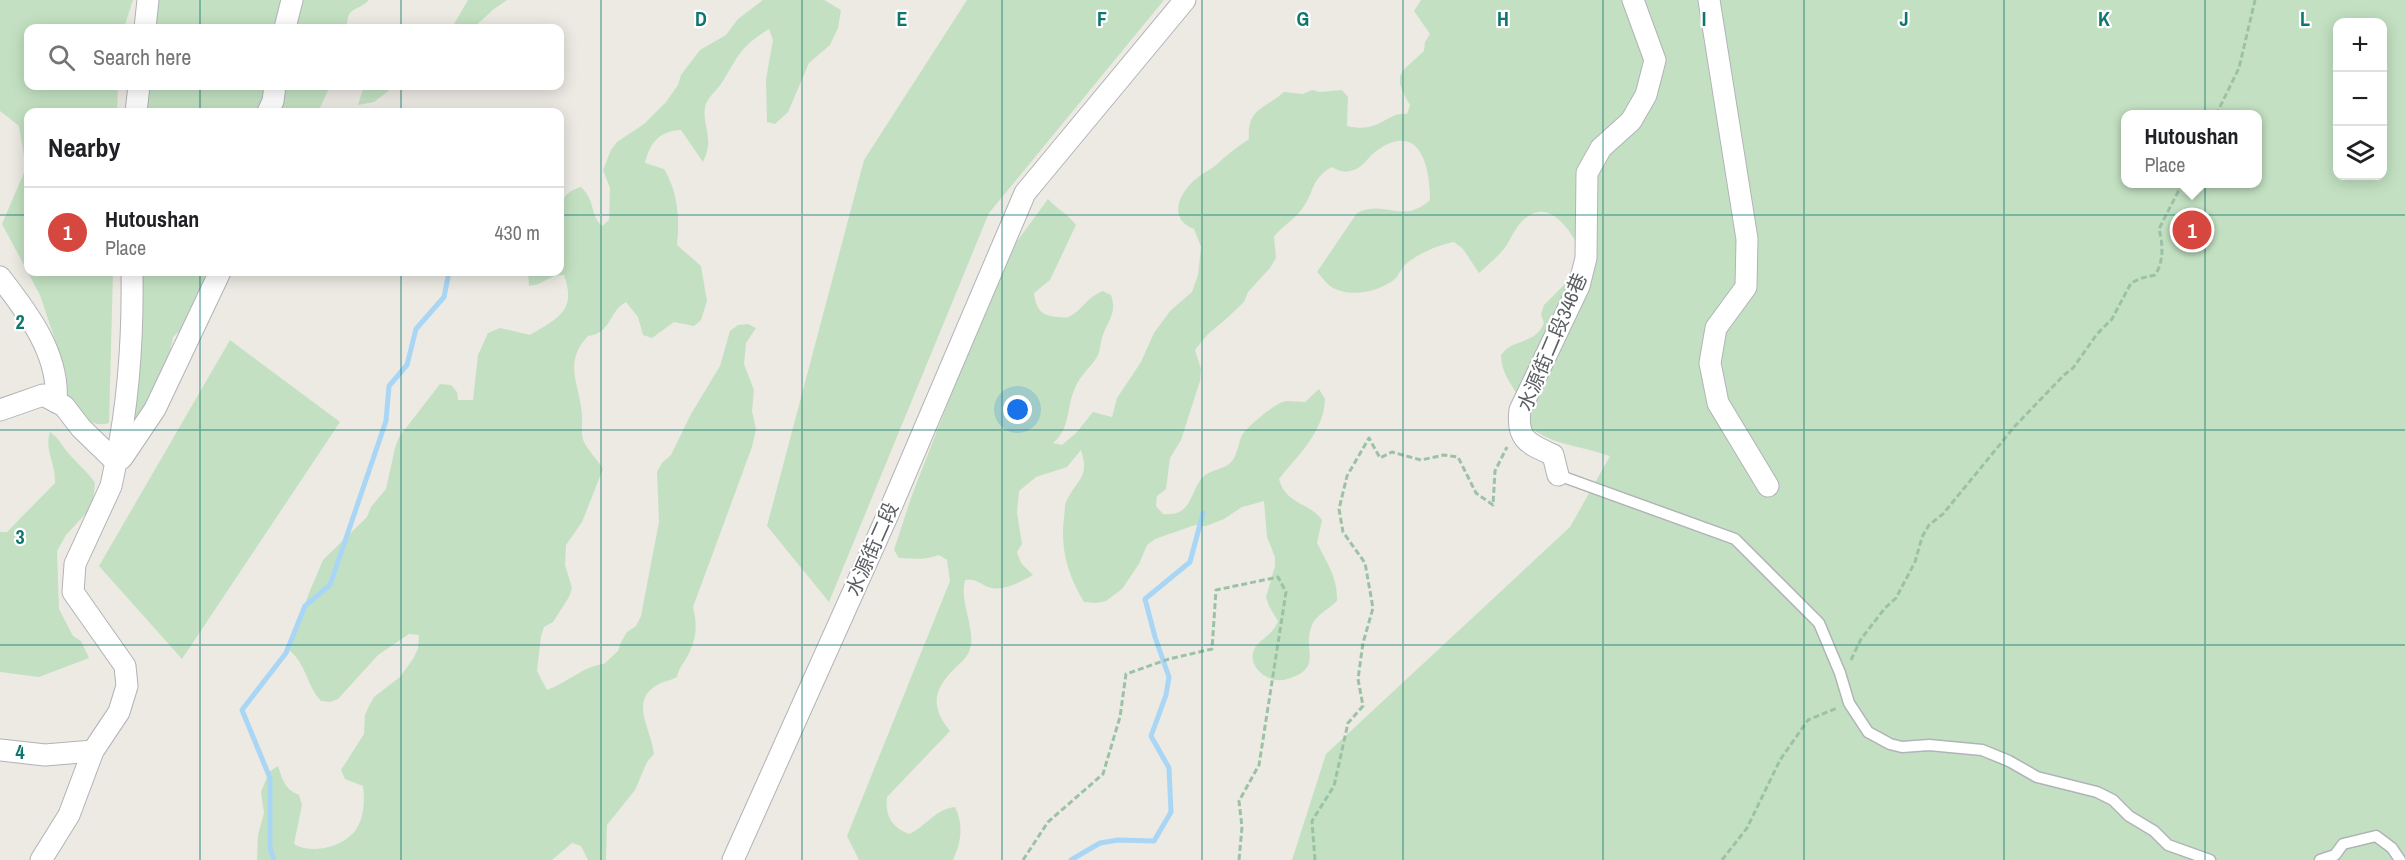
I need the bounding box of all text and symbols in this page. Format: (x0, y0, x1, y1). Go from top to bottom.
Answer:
text: D (695, 5, 707, 32)
text: E (897, 5, 908, 32)
text: F (1097, 5, 1107, 32)
text: G (1297, 5, 1309, 32)
text: H (1497, 5, 1509, 32)
text: I (1702, 5, 1706, 32)
text: J (1899, 5, 1909, 32)
text: K (2098, 5, 2110, 32)
text: L (2300, 5, 2310, 32)
map controls (2333, 18, 2387, 180)
button: + (2333, 18, 2387, 72)
search box (24, 24, 564, 90)
icon: search (45, 41, 78, 74)
text: Search here (93, 42, 191, 72)
button: − (2333, 72, 2387, 126)
popup (2121, 110, 2262, 188)
text: Hutoushan (2144, 121, 2239, 151)
button: layers (2333, 126, 2387, 180)
text: Nearby (48, 130, 120, 165)
text: Place (2144, 151, 2185, 178)
text: Hutoushan (105, 204, 199, 234)
pin: 1 (2172, 208, 2212, 252)
text: 1 (63, 219, 72, 246)
text: 430 m (494, 219, 540, 246)
text: Place (105, 234, 146, 261)
street label: 水源街二段346巷 (1510, 269, 1593, 415)
text: 2 (15, 308, 25, 335)
your location (1003, 395, 1032, 424)
street label: 水源街二段 (839, 498, 904, 600)
text: 3 (15, 523, 25, 550)
text: 4 (15, 738, 25, 765)

